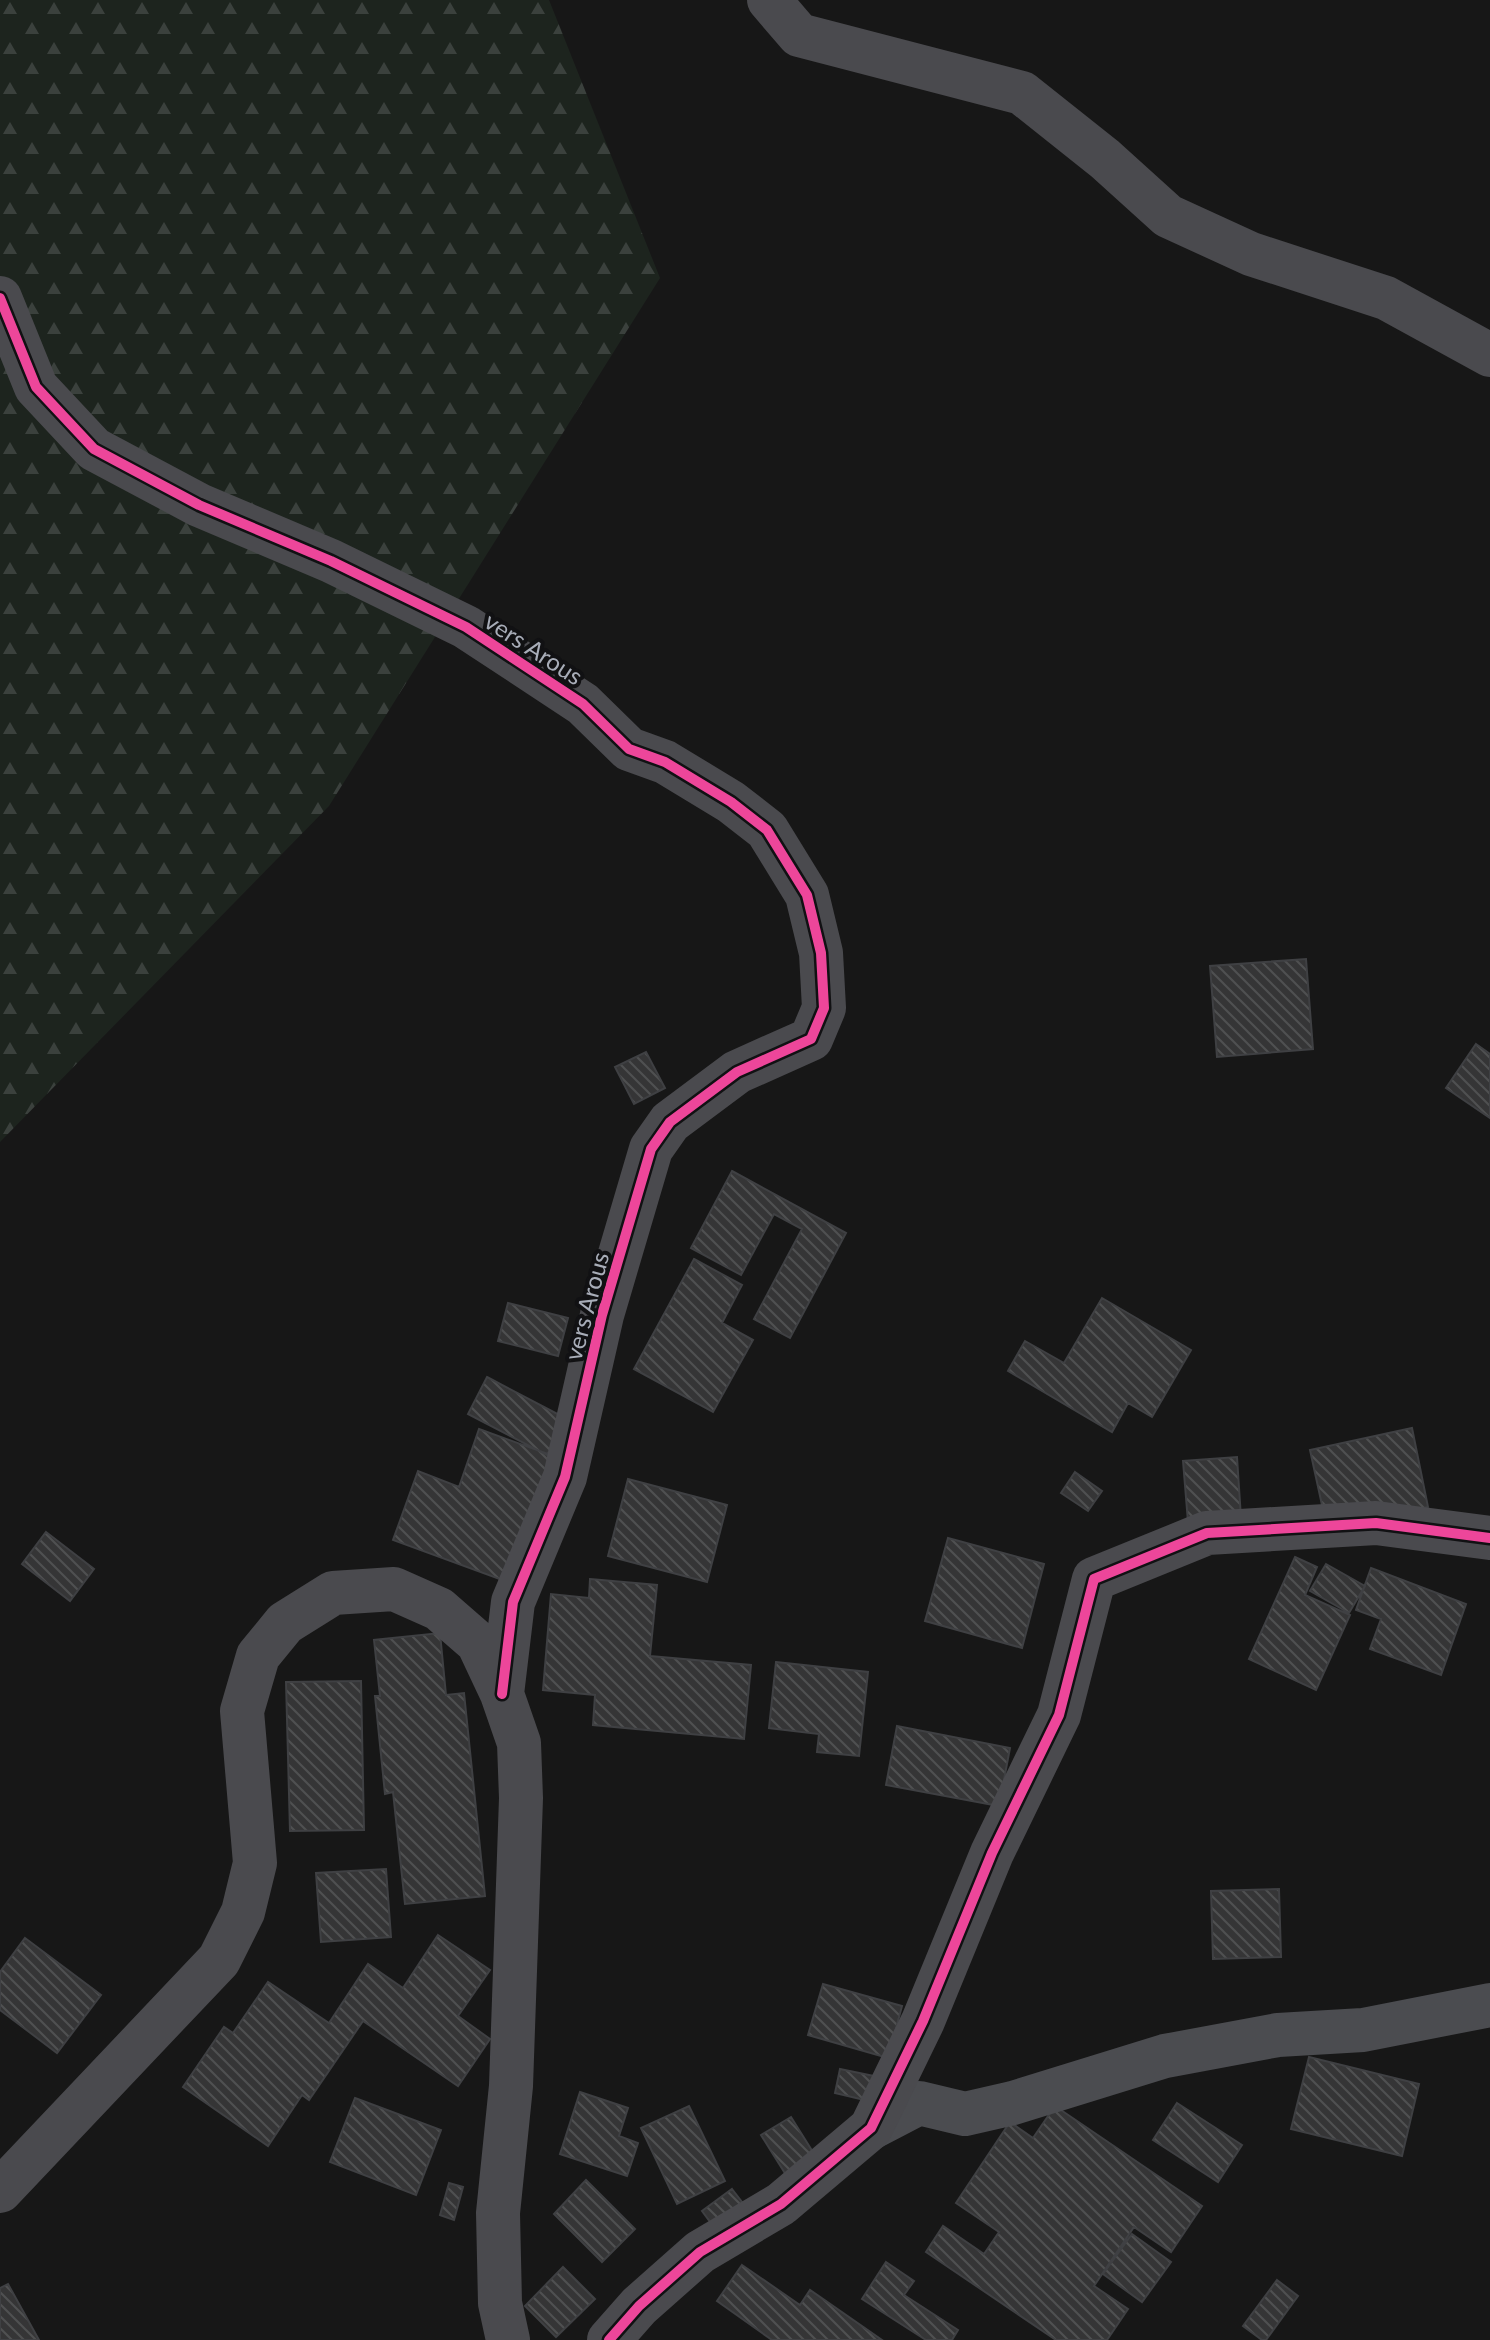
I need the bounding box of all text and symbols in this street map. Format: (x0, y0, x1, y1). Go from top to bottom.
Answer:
street label: vers Arous (480, 606, 588, 690)
street label: vers Arous (558, 1249, 614, 1363)

